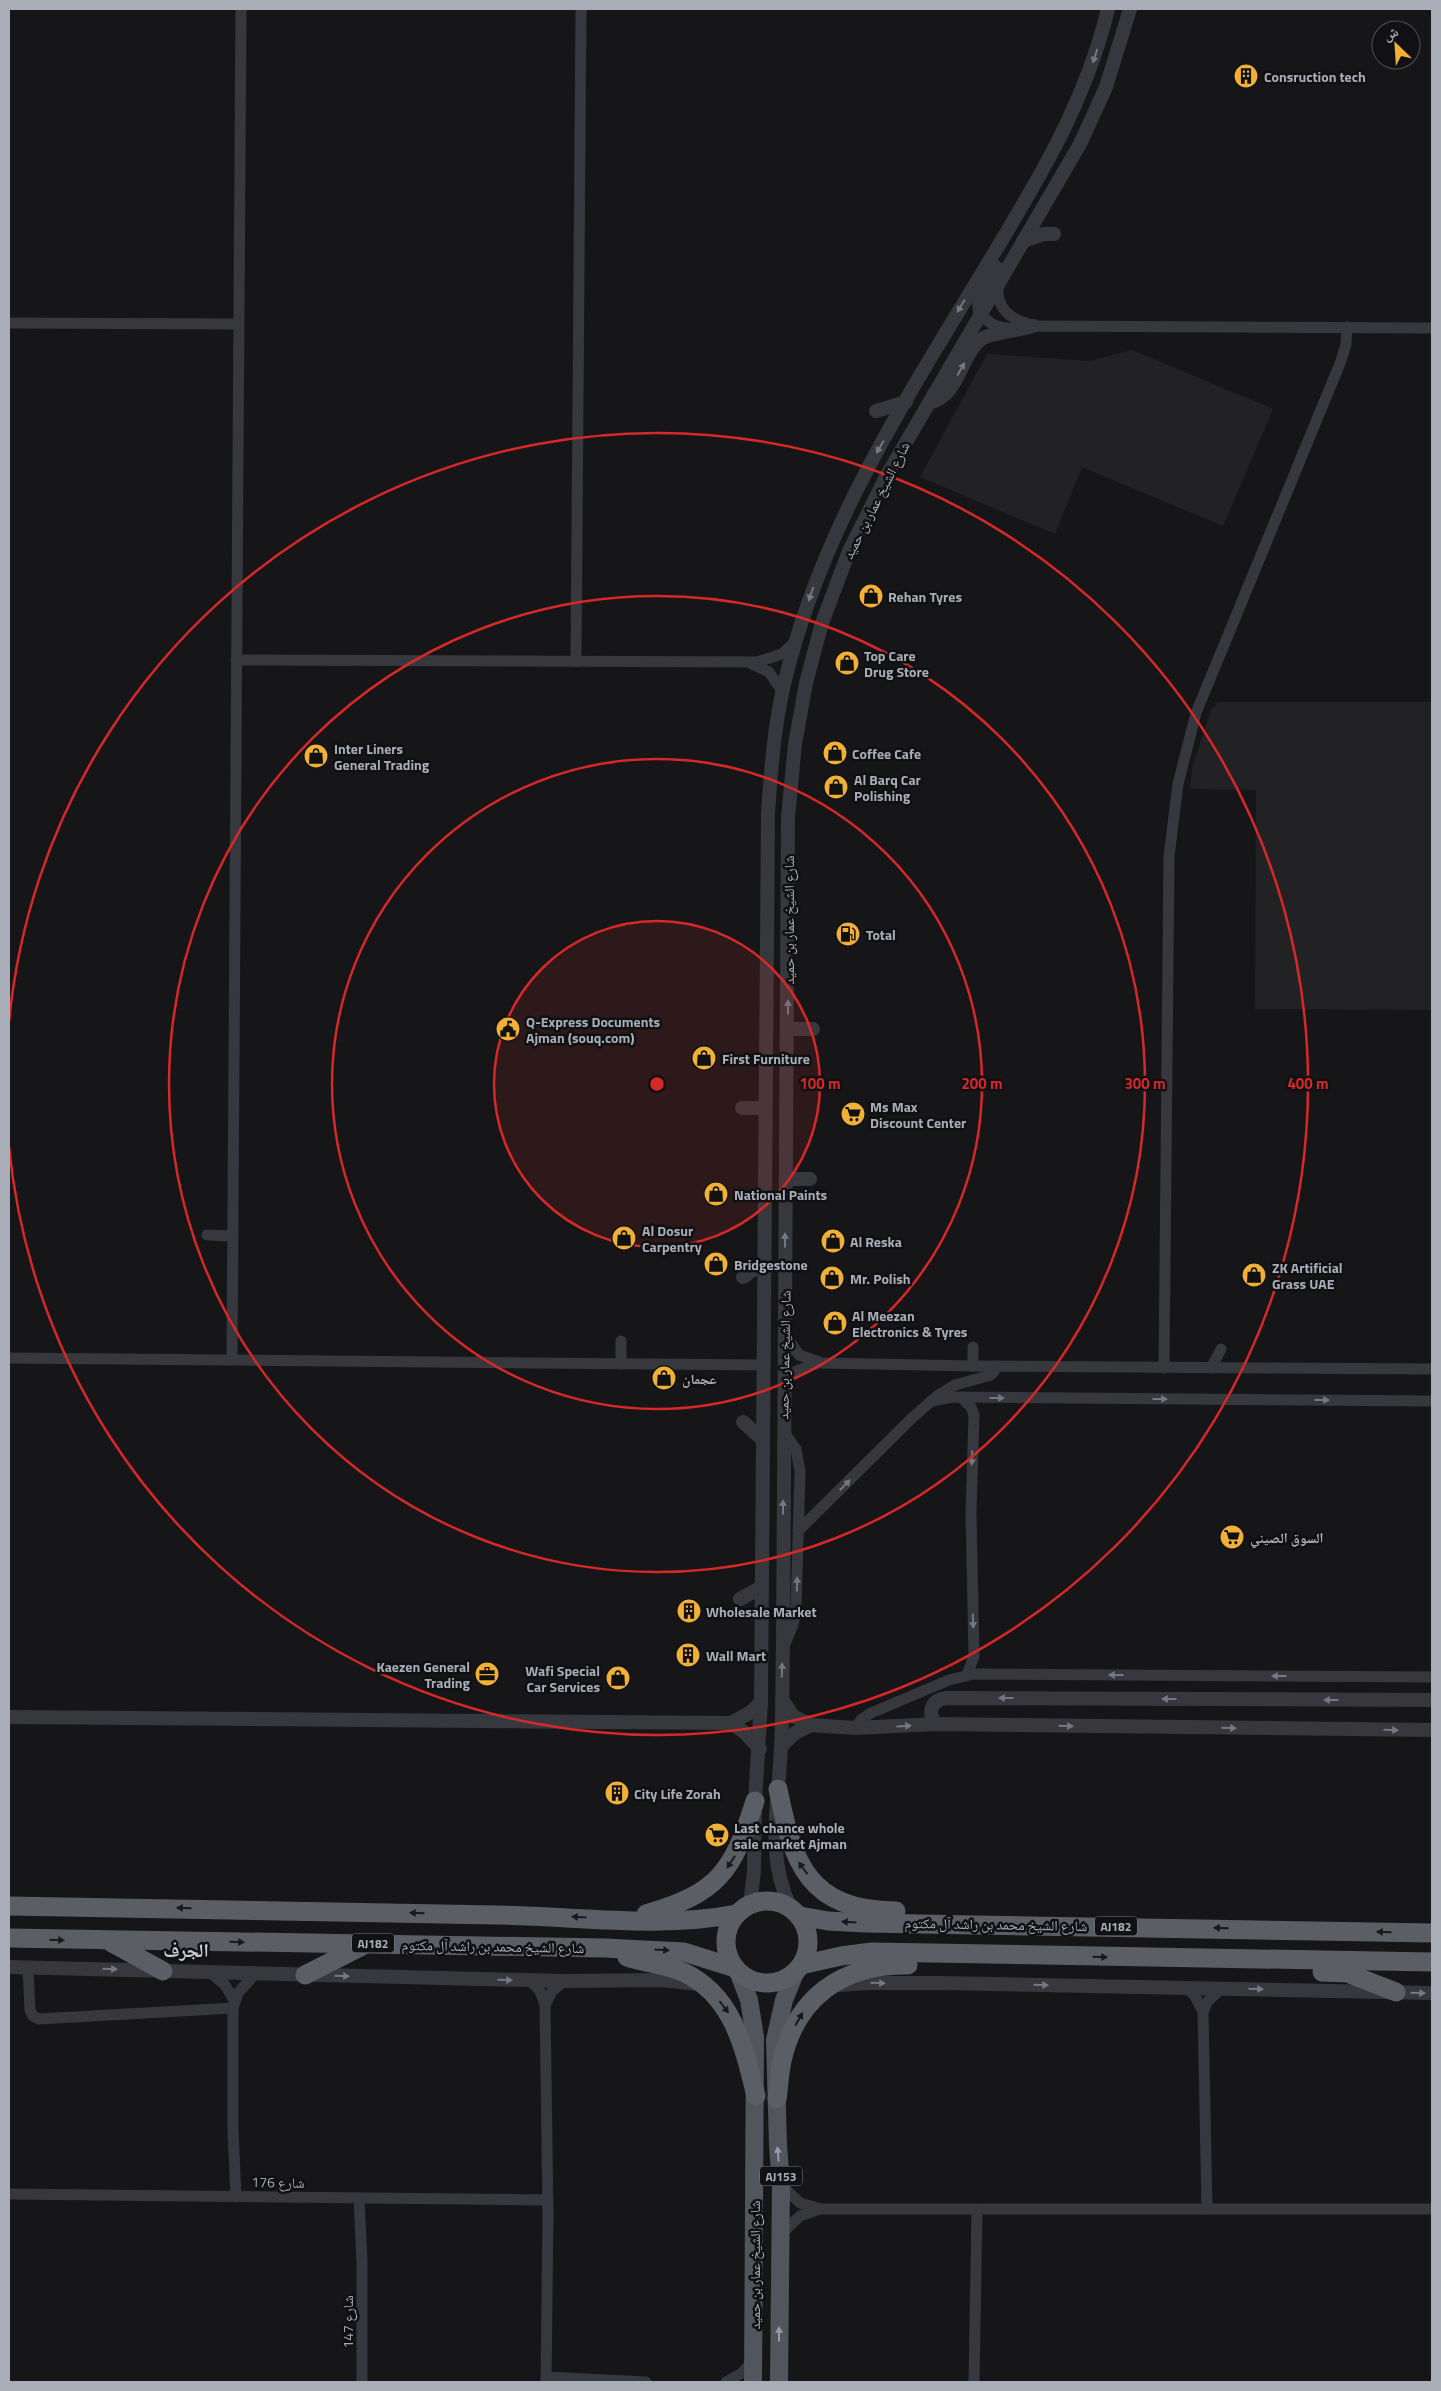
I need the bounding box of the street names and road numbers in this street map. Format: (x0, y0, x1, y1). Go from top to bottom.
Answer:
street label: شارع الشيخ عمار بن حميد (837, 438, 915, 562)
street label: شارع الشيخ عمار بن حميد (778, 855, 799, 985)
street label: شارع الشيخ عمار بن حميد (772, 1290, 796, 1420)
street label: شارع الشيخ محمد بن راشد آل مكتوم (904, 1912, 1088, 1936)
road number: AJ182 (1095, 1916, 1137, 1935)
road number: AJ182 (352, 1934, 394, 1952)
street label: شارع الشيخ محمد بن راشد آل مكتوم (401, 1934, 585, 1958)
road number: AJ153 (760, 2166, 802, 2186)
street label: شارع 176 (251, 2171, 305, 2193)
street label: شارع الشيخ عمار بن حميد (744, 2200, 765, 2330)
street label: شارع 147 (337, 2295, 358, 2349)

